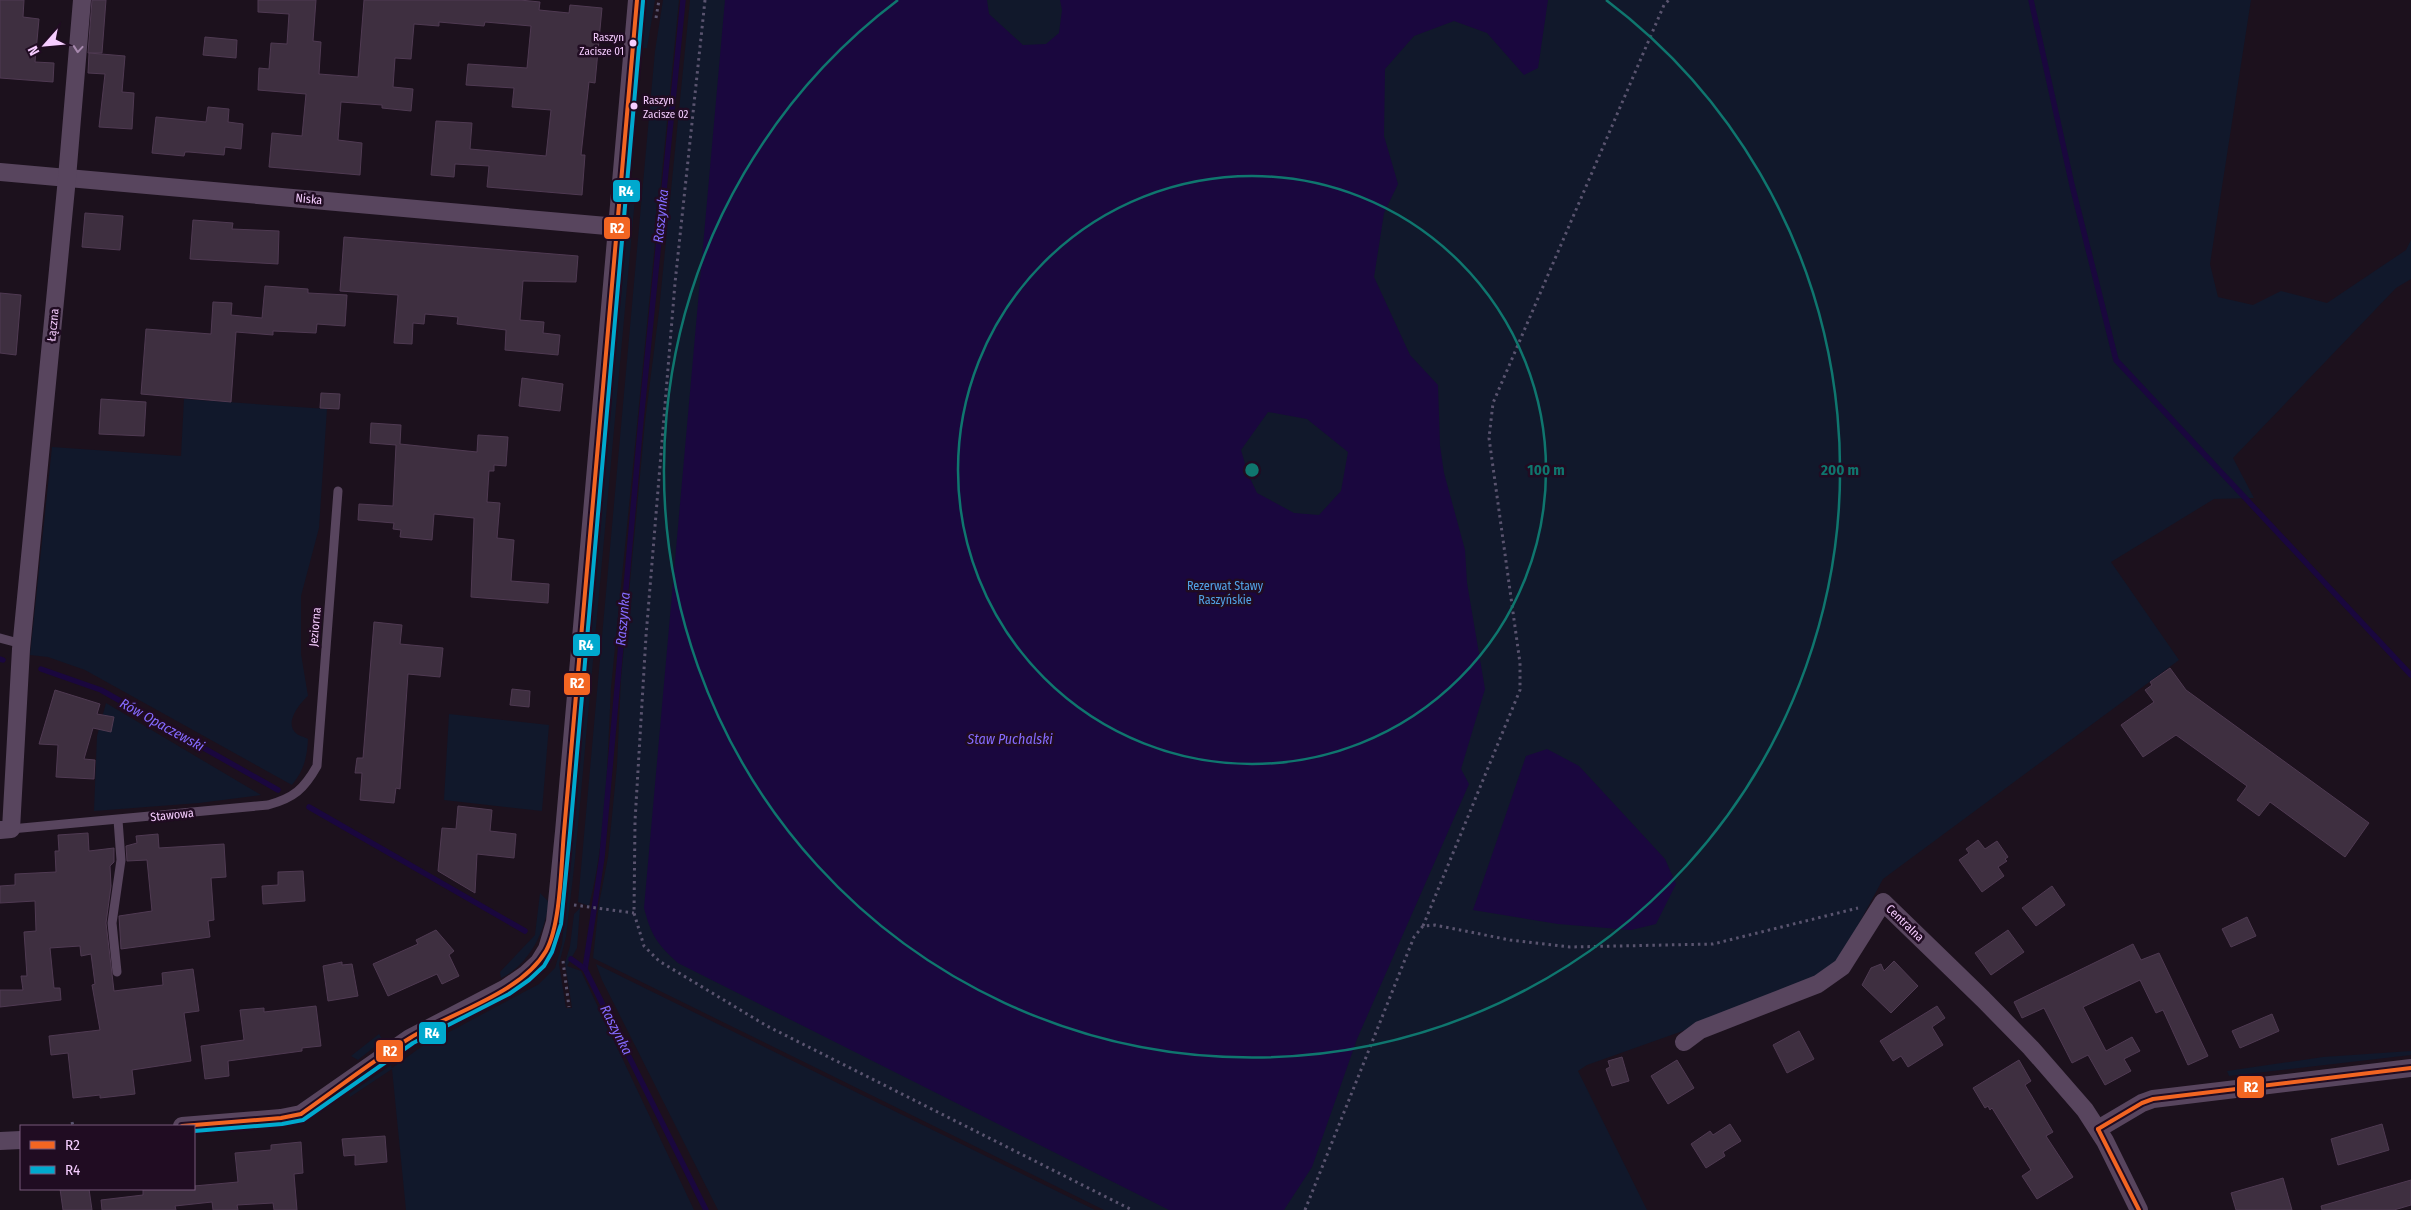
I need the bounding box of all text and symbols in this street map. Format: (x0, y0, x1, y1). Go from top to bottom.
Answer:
north arrow (20, 20, 70, 70)
place label: Raszyn Zacisze 01 (579, 31, 624, 58)
marker: Raszyn Zacisze 01 (628, 38, 638, 48)
text: N (24, 43, 43, 58)
one-way arrow (73, 45, 84, 53)
place label: Raszyn Zacisze 02 (643, 94, 688, 121)
marker: Raszyn Zacisze 02 (629, 101, 639, 111)
line badge: R4 (612, 179, 641, 203)
text: R4 (619, 183, 633, 200)
water label: Raszynka (650, 188, 672, 244)
street label: Niska (295, 191, 323, 207)
line badge: R2 (603, 216, 631, 240)
text: R2 (610, 220, 625, 237)
street label: Łączna (44, 308, 62, 342)
centre of rings (1243, 461, 1261, 479)
text: 100 m (1527, 461, 1565, 479)
text: 200 m (1820, 461, 1859, 479)
park label: Rezerwat Stawy Raszyńskie (1187, 579, 1264, 607)
water label: Raszynka (612, 591, 634, 647)
street label: Jeziorna (306, 607, 324, 647)
line badge: R4 (572, 633, 601, 657)
text: R4 (579, 637, 593, 654)
line badge: R2 (563, 672, 591, 696)
text: R2 (570, 675, 585, 692)
water label: Rów Opaczewski (117, 695, 208, 755)
water label: Staw Puchalski (966, 731, 1053, 748)
street label: Stawowa (150, 806, 194, 824)
street label: Centralna (1883, 902, 1927, 944)
water label: Raszynka (596, 1002, 636, 1058)
line badge: R4 (418, 1021, 447, 1045)
text: R4 (425, 1025, 439, 1042)
line badge: R2 (375, 1039, 404, 1063)
text: R2 (383, 1043, 398, 1060)
line badge: R2 (2236, 1075, 2265, 1099)
text: R2 (2244, 1079, 2259, 1096)
legend (20, 1125, 195, 1190)
text: R2 (65, 1136, 80, 1154)
text: R4 (65, 1161, 80, 1179)

